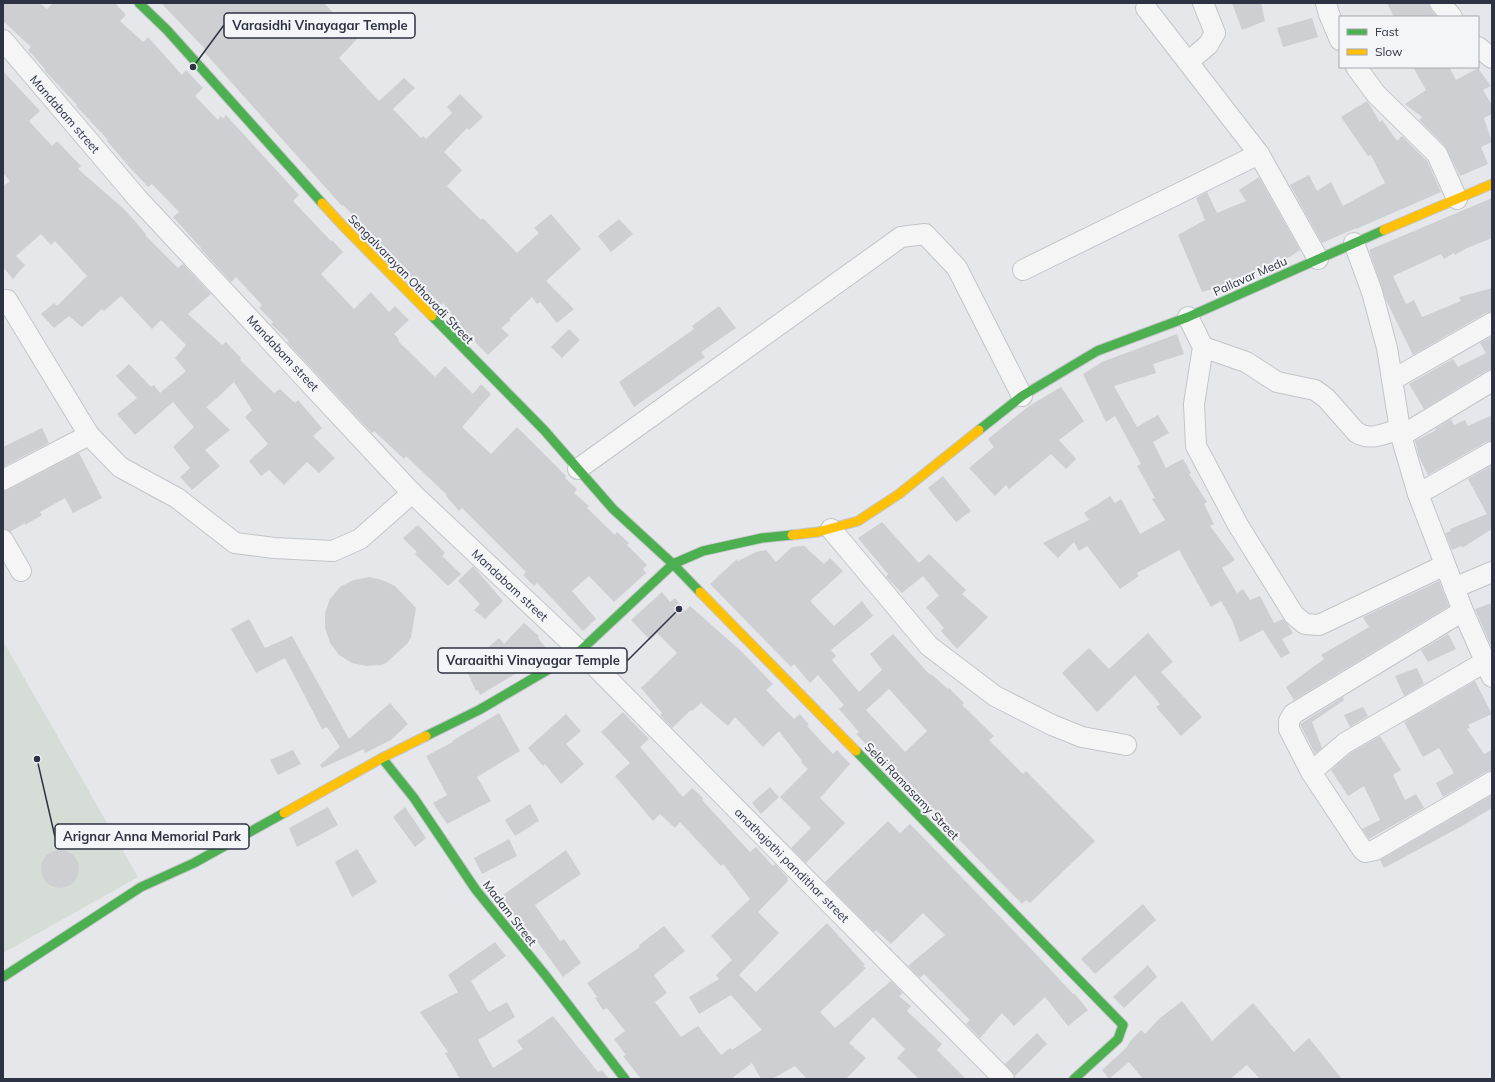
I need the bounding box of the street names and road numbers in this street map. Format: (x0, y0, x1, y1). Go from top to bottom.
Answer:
street label: Mandabam street (27, 72, 103, 156)
street label: Sengalvarayan Othavadi Street (345, 211, 477, 347)
street label: Pallavar Medu (1211, 253, 1289, 299)
street label: Mandabam street (244, 312, 322, 394)
street label: Mandabam street (469, 546, 551, 624)
street label: Selai Ramasamy Street (862, 739, 962, 843)
street label: anathajothi pandithar street (732, 805, 852, 925)
street label: Madam Street (480, 877, 540, 949)

